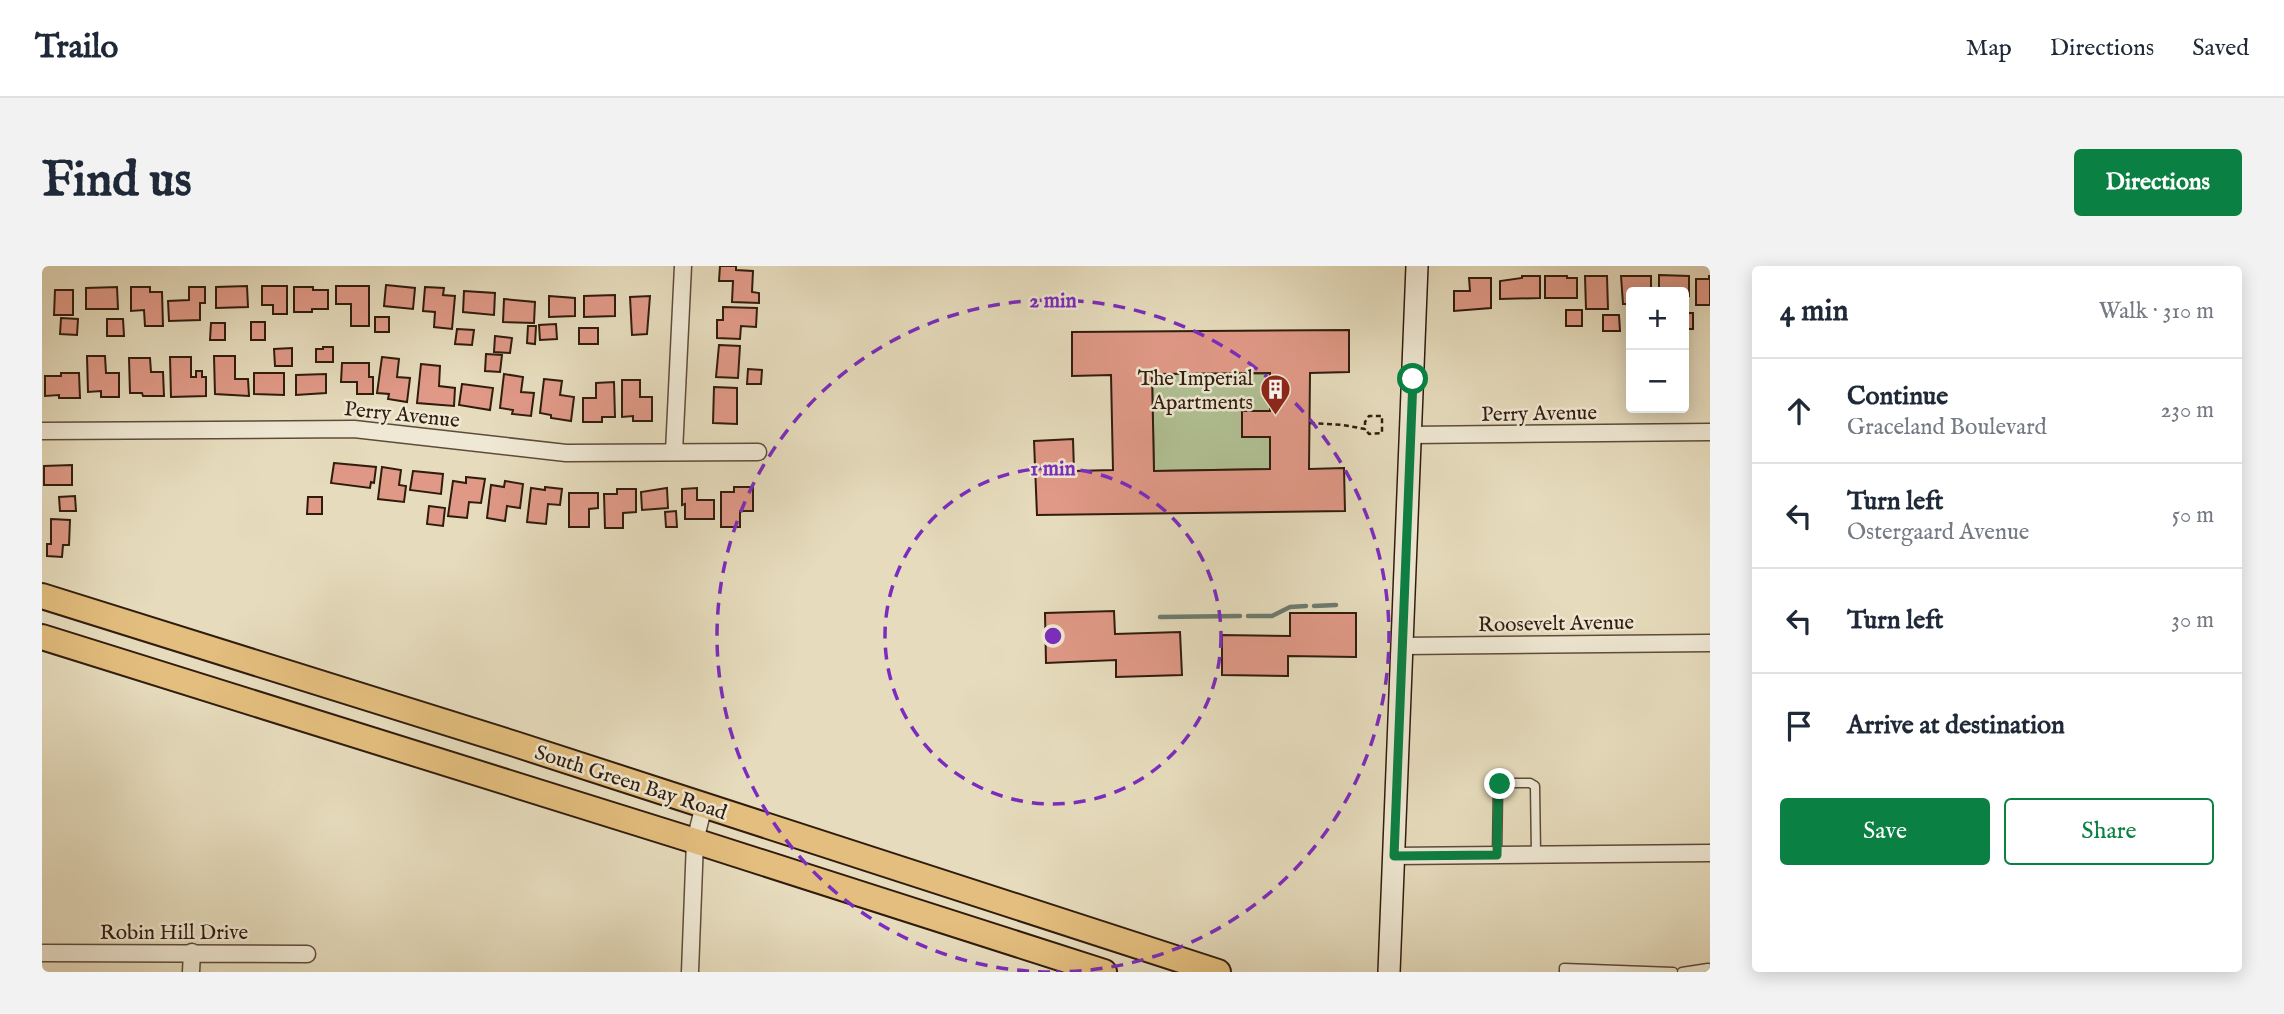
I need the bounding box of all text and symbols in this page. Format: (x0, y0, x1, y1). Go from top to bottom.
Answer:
text: Trailo (35, 27, 118, 69)
text: Map (1966, 33, 2012, 64)
text: Directions (2050, 33, 2154, 64)
text: Saved (2192, 33, 2249, 64)
button: Directions (2074, 149, 2242, 216)
text: Find us (42, 151, 192, 213)
map controls (1626, 287, 1689, 413)
button: + (1626, 287, 1689, 350)
text: 2 min (1029, 288, 1077, 315)
text: 4 min (1780, 293, 1848, 331)
text: Walk · 310 m (2099, 297, 2214, 326)
button: − (1626, 350, 1689, 413)
route start (1397, 363, 1428, 394)
place label: The Imperial Apartments (1138, 366, 1253, 417)
building icon: The Imperial Apartments (1259, 373, 1293, 417)
text: Continue (1847, 380, 1948, 413)
icon: ahead (1780, 392, 1818, 430)
street label: Perry Avenue (343, 396, 461, 435)
text: 230 m (2161, 396, 2214, 425)
street label: Perry Avenue (1481, 400, 1598, 429)
text: Graceland Boulevard (1847, 413, 2047, 442)
text: 1 min (1030, 456, 1076, 483)
text: Turn left (1847, 485, 1944, 518)
icon: left (1780, 497, 1818, 535)
text: 50 m (2172, 501, 2214, 530)
text: Ostergaard Avenue (1847, 518, 2029, 547)
icon: left (1780, 602, 1818, 640)
text: Turn left (1847, 604, 1944, 637)
text: 30 m (2171, 606, 2214, 635)
street label: Roosevelt Avenue (1478, 610, 1635, 639)
centre of rings (1041, 624, 1065, 648)
icon: arrive (1780, 707, 1818, 745)
text: Arrive at destination (1847, 709, 2065, 742)
street label: South Green Bay Road (531, 740, 731, 827)
route end (1484, 768, 1515, 799)
button: Save (1780, 798, 1990, 865)
button: Share (2004, 798, 2214, 865)
street label: Robin Hill Drive (100, 920, 249, 947)

